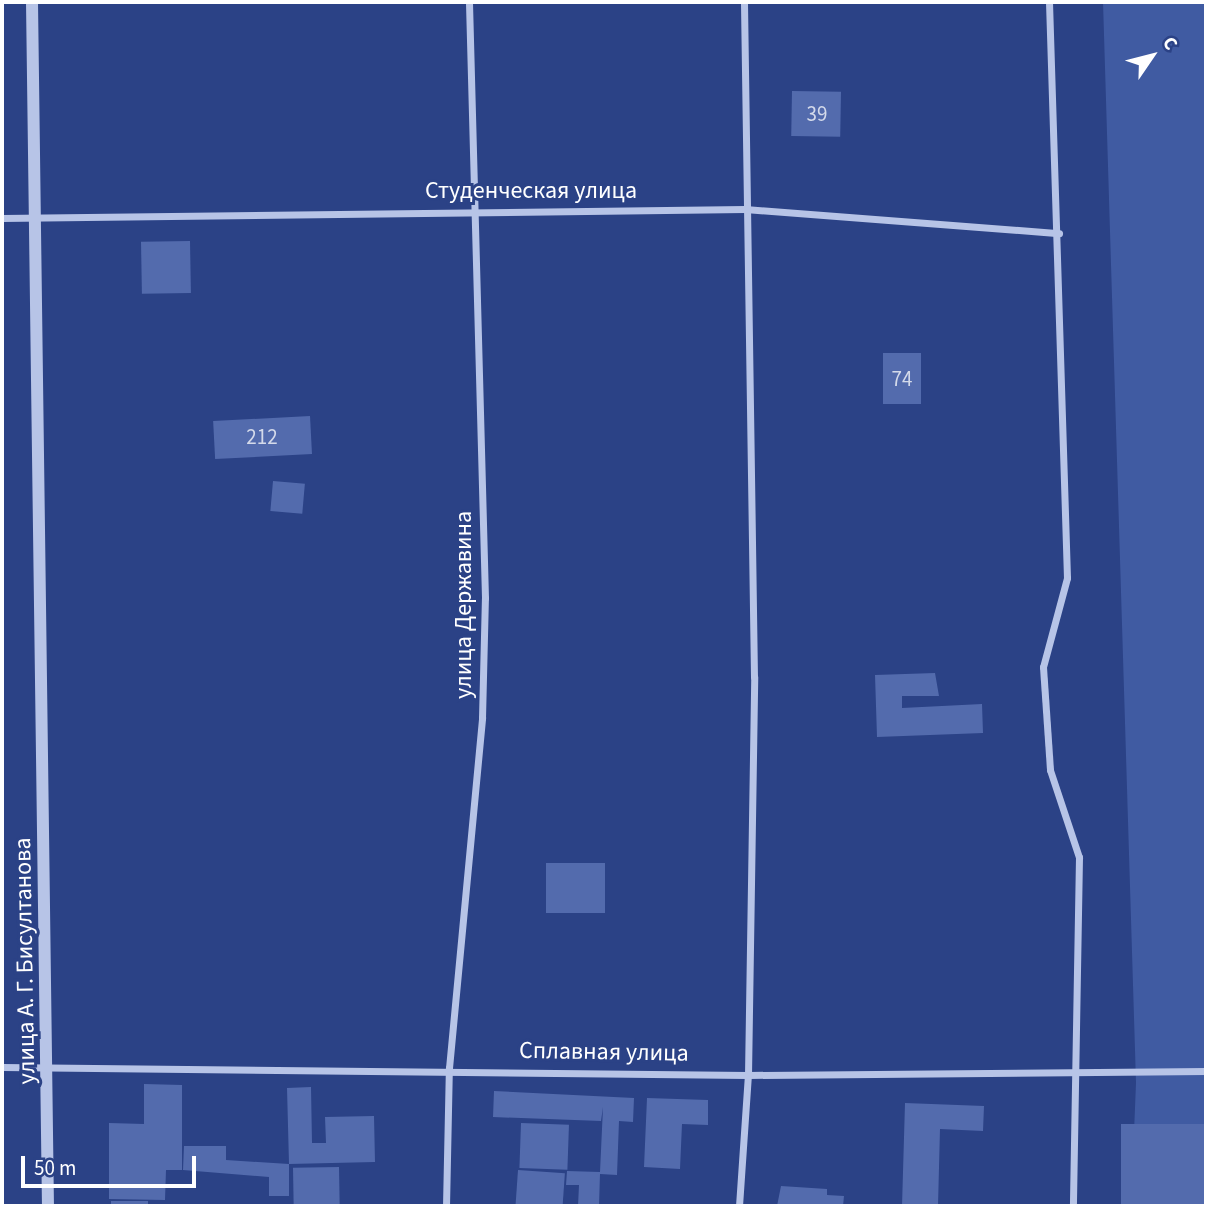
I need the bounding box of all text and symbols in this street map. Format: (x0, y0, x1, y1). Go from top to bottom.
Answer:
north arrow (1117, 21, 1187, 91)
text: С (1155, 31, 1184, 56)
house number: 39 (807, 101, 827, 127)
street label: Студенческая улица (425, 177, 637, 205)
house number: 74 (892, 366, 912, 392)
house number: 212 (246, 424, 278, 450)
street label: улица Державина (450, 511, 478, 699)
street label: улица А. Г. Бисултанова (8, 837, 42, 1085)
street label: Сплавная улица (519, 1036, 689, 1068)
scale bar (24, 1142, 200, 1186)
text: 50 m (34, 1153, 76, 1183)

